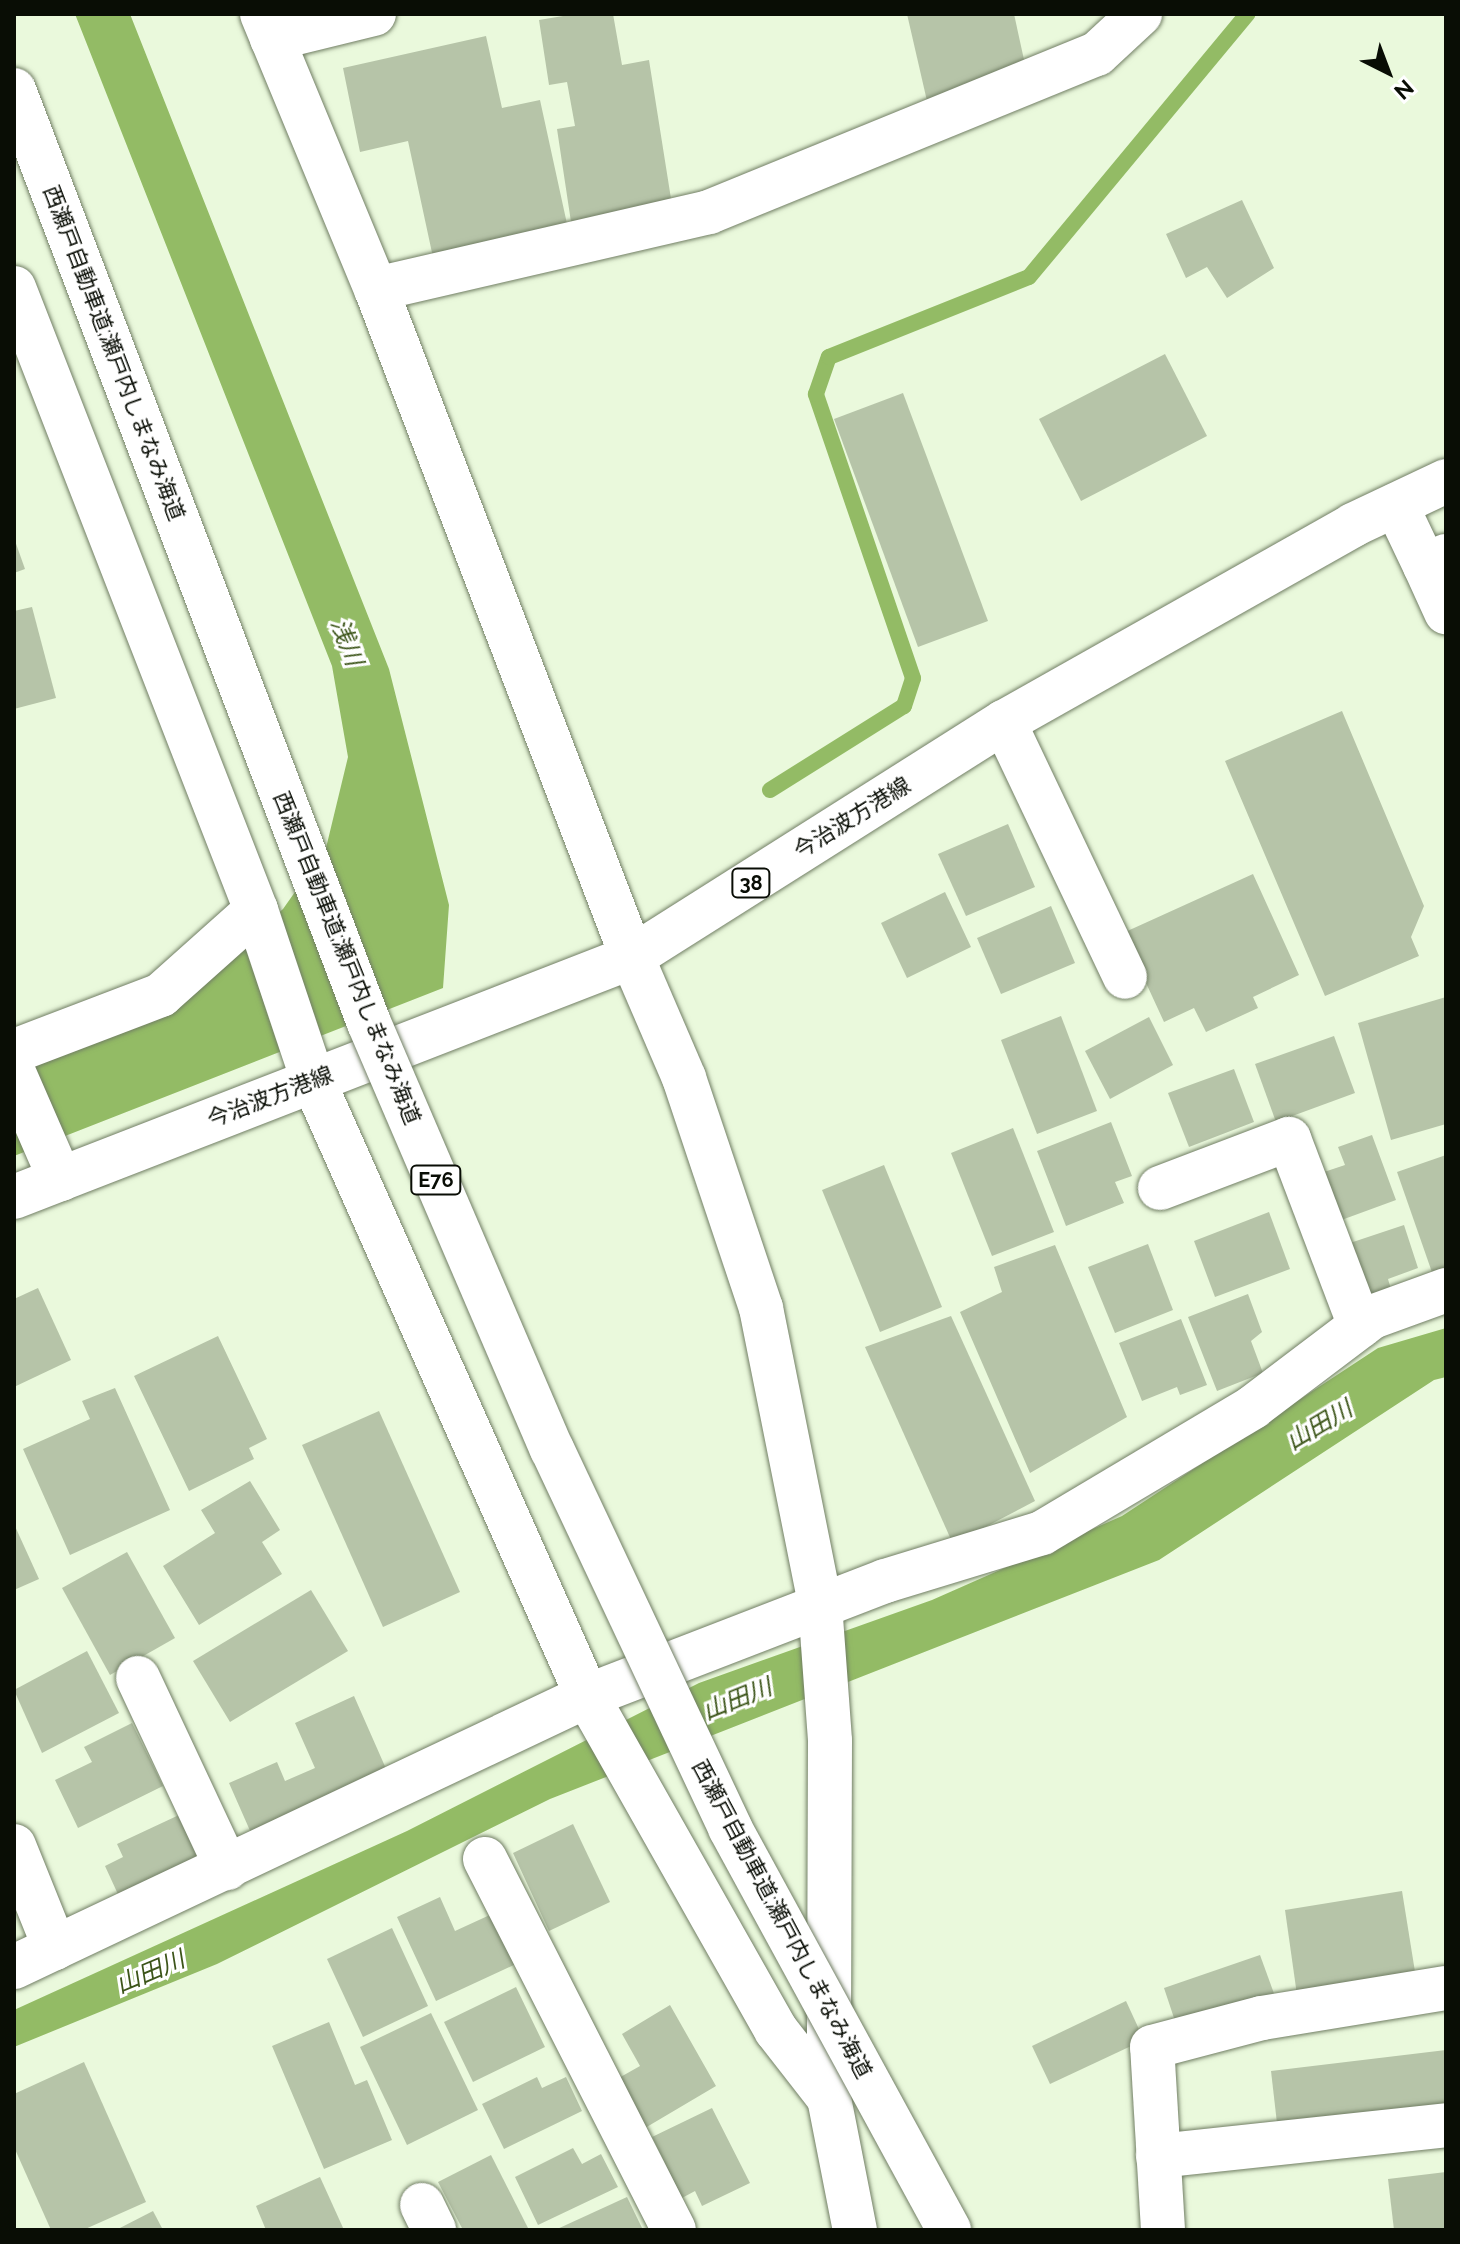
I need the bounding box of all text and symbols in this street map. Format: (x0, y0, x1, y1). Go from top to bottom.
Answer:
north arrow (1348, 32, 1428, 112)
text: N (1389, 75, 1419, 105)
street label: 西瀬戸自動車道;瀬戸内しまなみ海道 (38, 182, 190, 524)
water label: 浅川 (325, 614, 369, 670)
street label: 今治波方港線 (789, 772, 915, 864)
street label: 西瀬戸自動車道;瀬戸内しまなみ海道 (268, 788, 426, 1128)
road number: 38 (731, 867, 771, 899)
street label: 今治波方港線 (204, 1061, 336, 1133)
road number: E76 (410, 1164, 462, 1196)
water label: 山田川 (1281, 1394, 1357, 1456)
water label: 山田川 (698, 1672, 776, 1726)
street label: 西瀬戸自動車道;瀬戸内しまなみ海道 (687, 1755, 877, 2083)
water label: 山田川 (111, 1945, 189, 1999)

